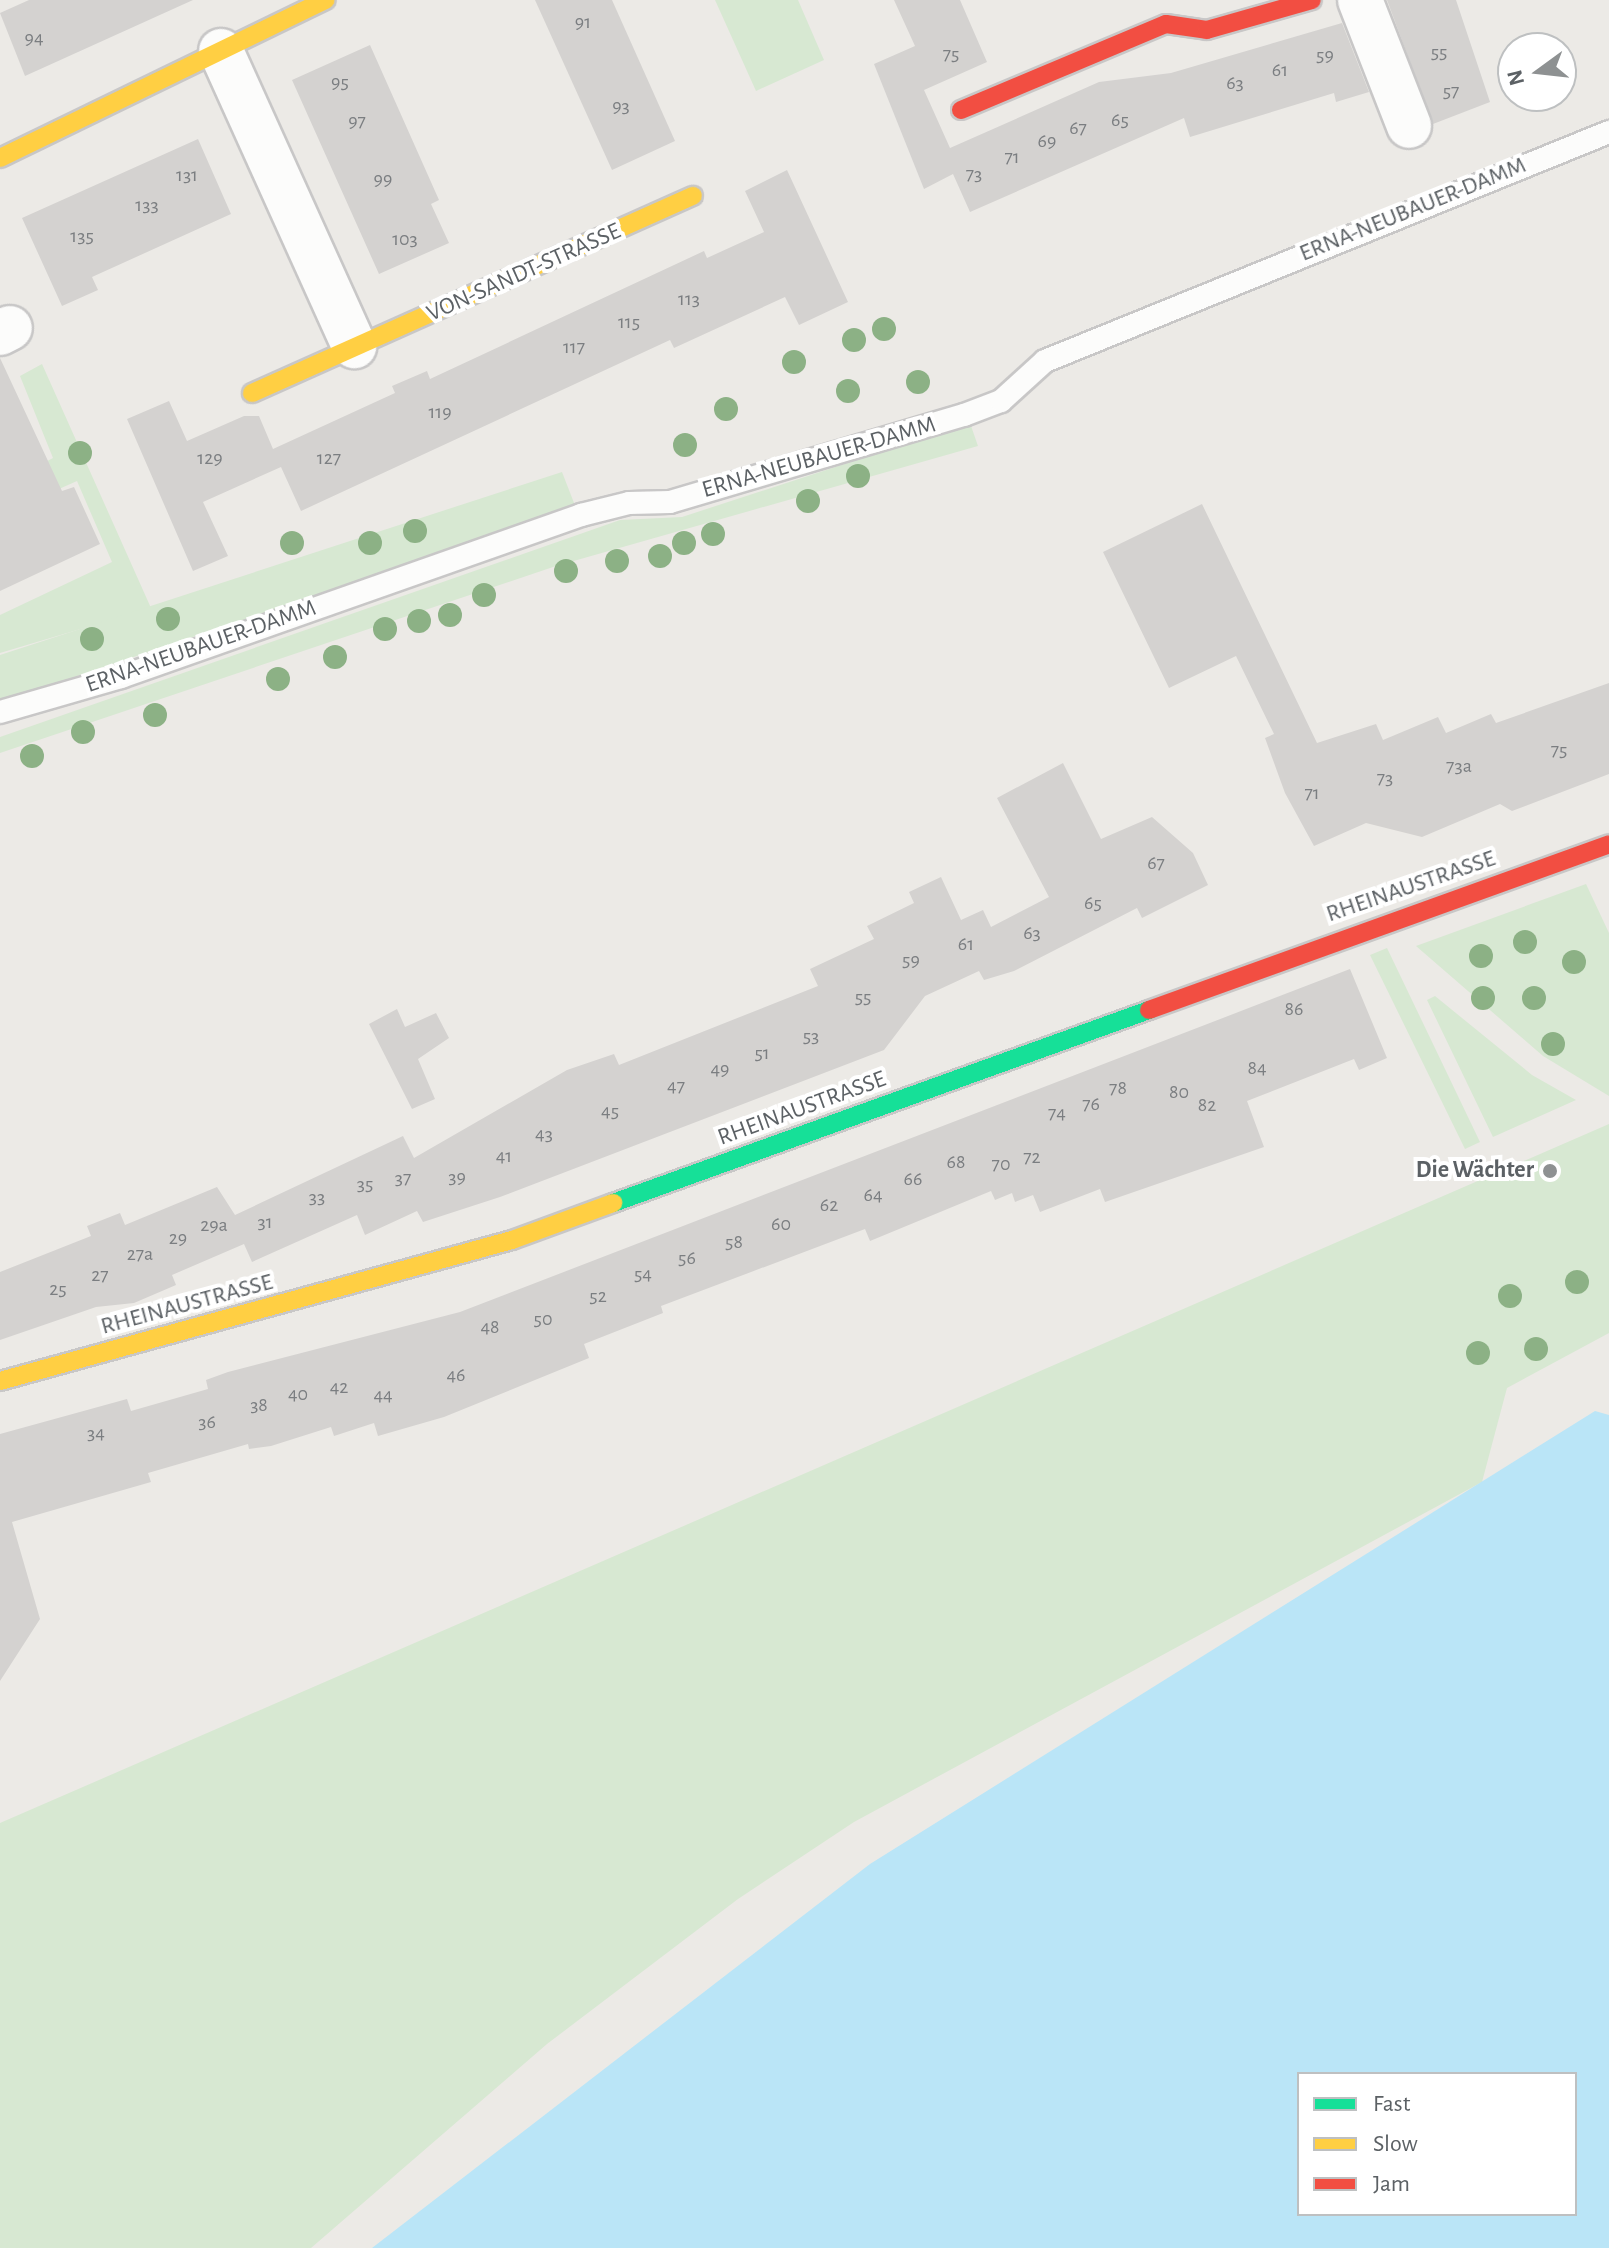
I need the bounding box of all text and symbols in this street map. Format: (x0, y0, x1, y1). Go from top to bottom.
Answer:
house number: 91 (575, 10, 591, 34)
house number: 94 (24, 26, 44, 50)
north arrow (1497, 32, 1577, 112)
house number: 55 (1431, 40, 1447, 64)
house number: 75 (943, 42, 959, 66)
house number: 59 (1316, 43, 1334, 67)
house number: 61 (1272, 58, 1288, 82)
text: N (1503, 67, 1528, 88)
house number: 95 (331, 70, 349, 94)
house number: 63 (1226, 71, 1244, 95)
house number: 57 (1443, 79, 1459, 103)
house number: 93 (612, 94, 630, 118)
house number: 65 (1111, 108, 1129, 132)
house number: 97 (348, 109, 366, 133)
house number: 67 (1069, 116, 1087, 140)
house number: 69 (1038, 129, 1056, 153)
house number: 71 (1004, 145, 1020, 169)
street label: ERNA-NEUBAUER-DAMM (1296, 151, 1530, 269)
house number: 73 (966, 162, 982, 186)
house number: 131 (176, 163, 198, 187)
house number: 99 (374, 167, 392, 191)
house number: 133 (135, 193, 159, 217)
street label: VON-SANDT-STRASSE (423, 217, 625, 329)
house number: 135 (70, 224, 94, 248)
house number: 103 (392, 227, 418, 251)
house number: 113 (678, 287, 700, 311)
house number: 115 (618, 310, 640, 334)
house number: 117 (563, 335, 585, 359)
house number: 119 (428, 400, 452, 424)
street label: ERNA-NEUBAUER-DAMM (699, 411, 939, 505)
house number: 129 (197, 446, 223, 470)
house number: 127 (317, 446, 341, 470)
street label: ERNA-NEUBAUER-DAMM (82, 594, 320, 700)
house number: 75 (1551, 738, 1567, 762)
house number: 73a (1446, 754, 1472, 778)
house number: 73 (1377, 766, 1393, 790)
house number: 71 (1304, 781, 1320, 805)
street label: RHEINAUSTRASSE (1323, 845, 1499, 929)
house number: 67 (1147, 851, 1165, 875)
house number: 65 (1084, 891, 1102, 915)
house number: 63 (1023, 921, 1041, 945)
house number: 61 (958, 932, 974, 956)
house number: 59 (902, 948, 920, 972)
house number: 55 (855, 985, 871, 1009)
house number: 86 (1285, 997, 1303, 1021)
house number: 53 (803, 1024, 819, 1048)
house number: 51 (754, 1041, 770, 1065)
house number: 84 (1247, 1056, 1267, 1080)
house number: 49 (710, 1057, 730, 1081)
street label: RHEINAUSTRASSE (714, 1065, 890, 1153)
house number: 47 (667, 1074, 685, 1098)
house number: 78 (1109, 1076, 1127, 1100)
house number: 80 (1169, 1080, 1189, 1104)
house number: 76 (1082, 1092, 1100, 1116)
house number: 82 (1198, 1093, 1216, 1117)
house number: 45 (601, 1099, 619, 1123)
house number: 74 (1048, 1101, 1066, 1125)
house number: 43 (535, 1122, 553, 1146)
house number: 41 (496, 1144, 512, 1168)
house number: 72 (1023, 1145, 1041, 1169)
house number: 68 (947, 1150, 965, 1174)
house number: 70 (992, 1152, 1010, 1176)
place label: Die Wächter (1416, 1157, 1534, 1185)
marker: Die Wächter (1541, 1162, 1559, 1180)
house number: 39 (448, 1165, 466, 1189)
house number: 37 (395, 1166, 411, 1190)
house number: 66 (904, 1167, 922, 1191)
house number: 35 (357, 1172, 373, 1196)
house number: 64 (863, 1183, 883, 1207)
house number: 33 (309, 1185, 325, 1209)
house number: 62 (820, 1193, 838, 1217)
house number: 31 (257, 1210, 273, 1234)
house number: 60 (771, 1212, 791, 1236)
house number: 29a (200, 1213, 228, 1237)
house number: 29 (169, 1226, 187, 1250)
house number: 58 (725, 1230, 743, 1254)
house number: 27a (127, 1242, 153, 1266)
house number: 56 (678, 1246, 696, 1270)
house number: 54 (634, 1262, 652, 1286)
house number: 27 (91, 1263, 109, 1287)
street label: RHEINAUSTRASSE (98, 1268, 276, 1342)
house number: 25 (49, 1277, 67, 1301)
house number: 52 (589, 1284, 607, 1308)
house number: 50 (534, 1307, 552, 1331)
house number: 48 (480, 1315, 500, 1339)
house number: 46 (446, 1363, 466, 1387)
house number: 42 (330, 1375, 348, 1399)
house number: 40 (288, 1382, 308, 1406)
house number: 44 (373, 1383, 393, 1407)
house number: 38 (250, 1393, 268, 1417)
house number: 36 (198, 1410, 216, 1434)
house number: 34 (87, 1421, 105, 1445)
legend (1297, 2072, 1577, 2216)
text: Fast (1373, 2092, 1410, 2116)
text: Slow (1373, 2132, 1418, 2156)
text: Jam (1373, 2172, 1410, 2196)

